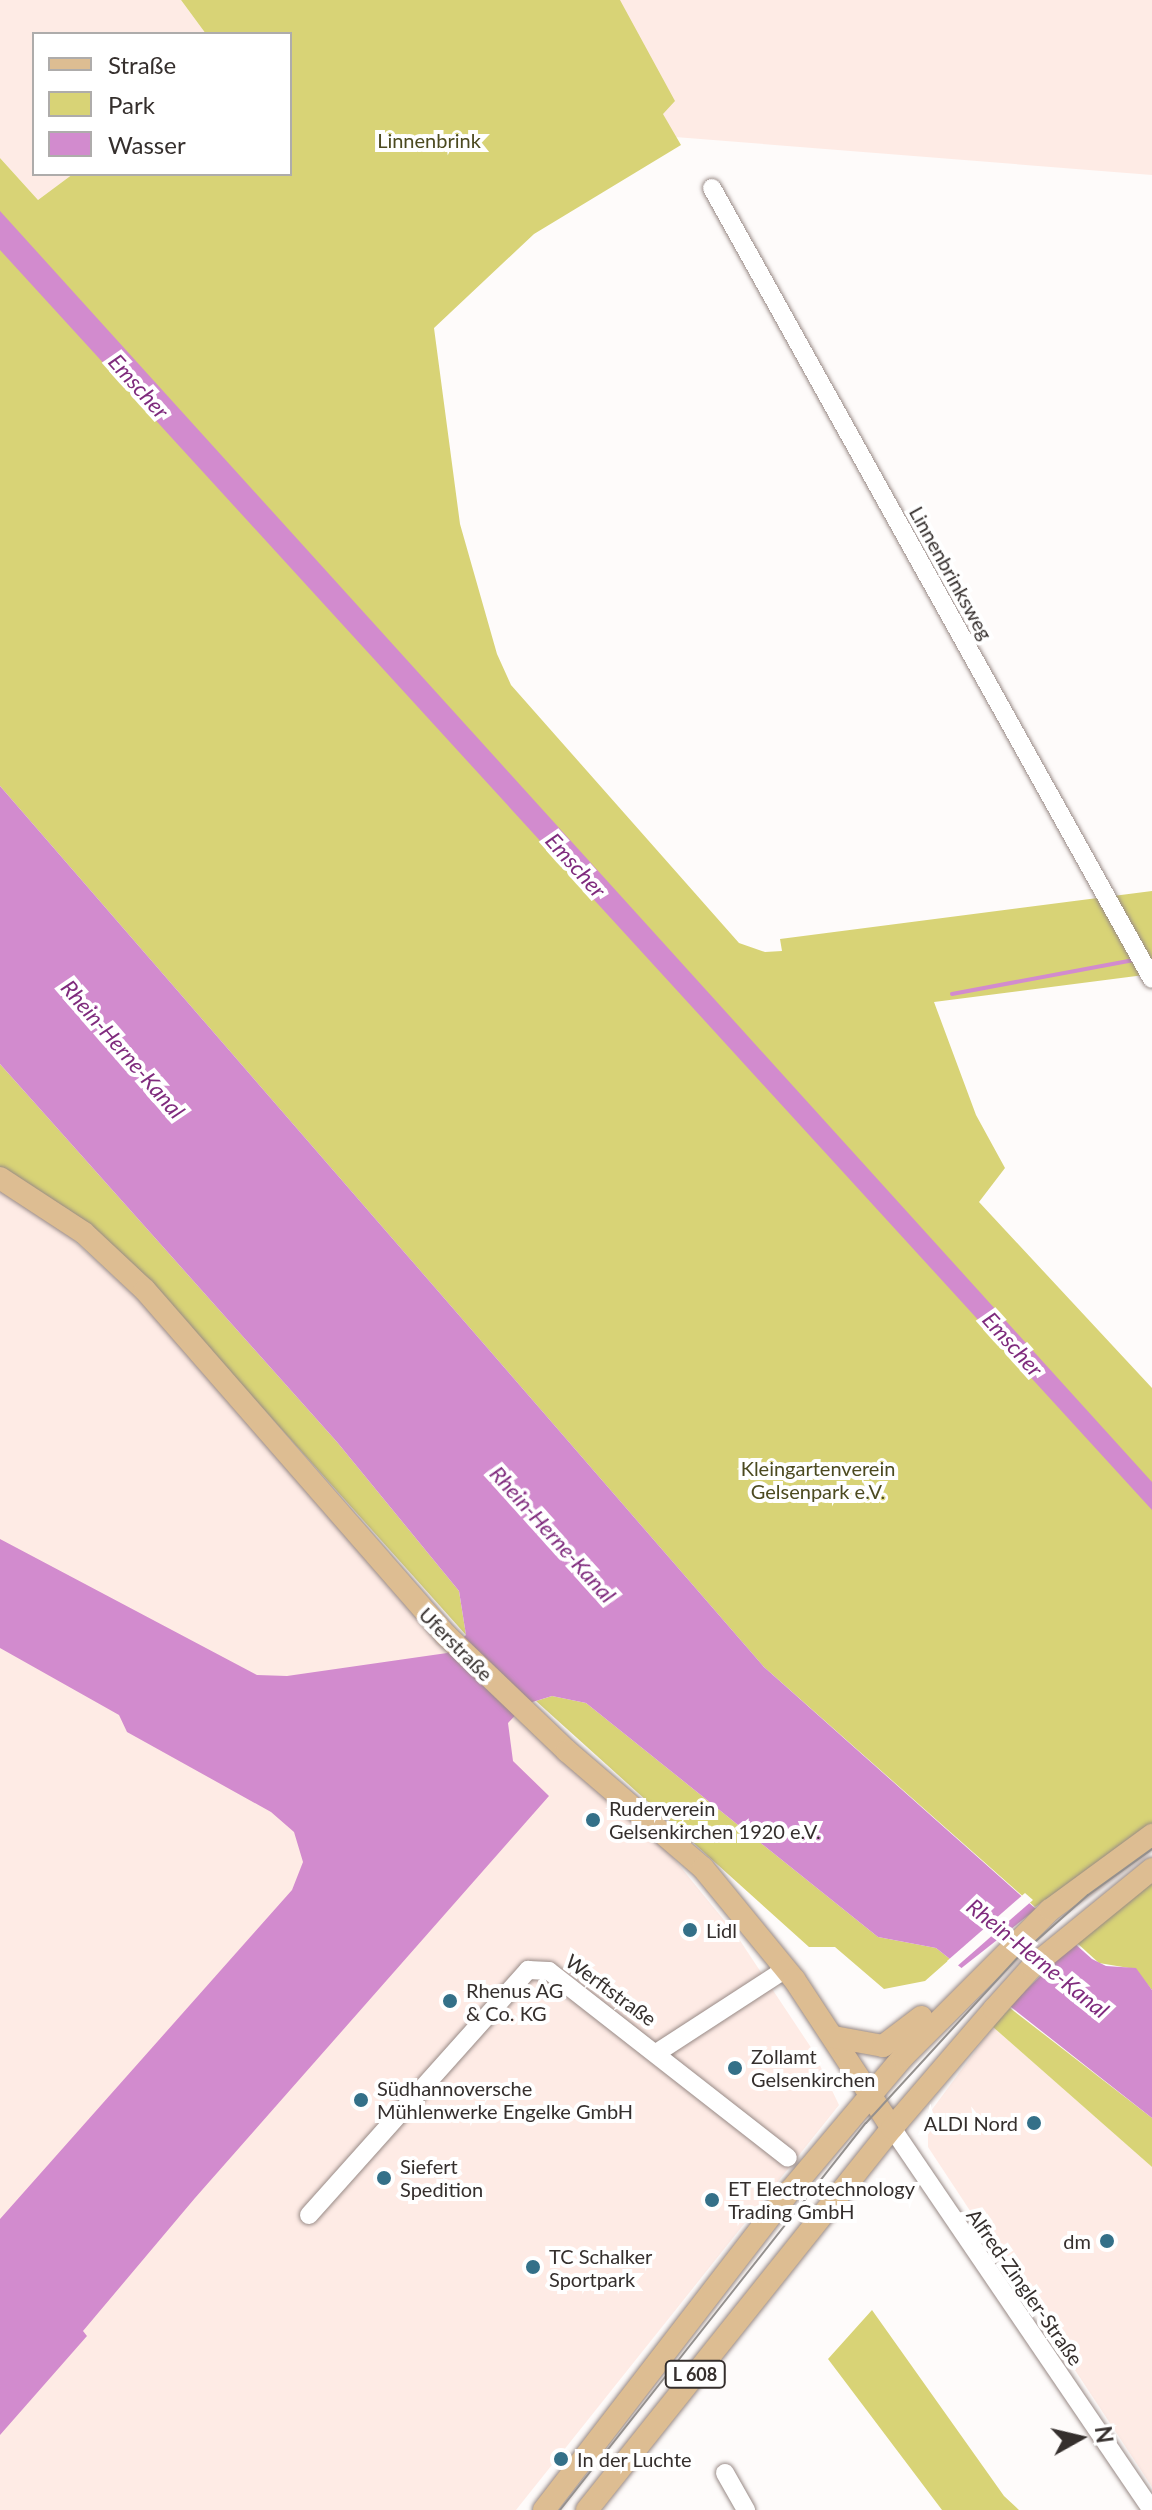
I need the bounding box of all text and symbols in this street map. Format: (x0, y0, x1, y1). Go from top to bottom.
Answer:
legend (32, 32, 292, 176)
text: Straße (108, 50, 176, 79)
text: Park (108, 90, 155, 119)
park label: Linnenbrink (377, 128, 481, 152)
text: Wasser (108, 130, 186, 159)
water label: Emscher (103, 348, 175, 424)
street label: Linnenbrinksweg (904, 502, 998, 644)
water label: Emscher (540, 827, 612, 903)
water label: Rhein-Herne-Kanal (56, 974, 190, 1124)
water label: Emscher (977, 1306, 1049, 1382)
park label: Kleingartenverein Gelsenpark e.V. (741, 1457, 895, 1504)
water label: Rhein-Herne-Kanal (485, 1460, 621, 1608)
street label: Uferstraße (414, 1602, 498, 1686)
place label: Ruderverein Gelsenkirchen 1920 e.V. (609, 1796, 821, 1843)
marker: Ruderverein Gelsenkirchen 1920 e.V. (584, 1811, 602, 1829)
water label: Rhein-Herne-Kanal (962, 1893, 1114, 2023)
place label: Lidl (706, 1918, 737, 1942)
marker: Lidl (681, 1921, 699, 1939)
street label: Werftstraße (561, 1949, 661, 2031)
place label: Rhenus AG & Co. KG (466, 1978, 564, 2025)
marker: Rhenus AG & Co. KG (441, 1992, 459, 2010)
place label: Zollamt Gelsenkirchen (751, 2044, 875, 2091)
marker: Zollamt Gelsenkirchen (726, 2059, 744, 2077)
place label: Südhannoversche Mühlenwerke Engelke GmbH (377, 2076, 633, 2123)
marker: Südhannoversche Mühlenwerke Engelke GmbH (352, 2091, 370, 2109)
place label: ALDI Nord (924, 2111, 1018, 2135)
marker: ALDI Nord (1025, 2114, 1043, 2132)
place label: Siefert Spedition (400, 2154, 483, 2201)
marker: Siefert Spedition (375, 2169, 393, 2187)
place label: ET Electrotechnology Trading GmbH (728, 2176, 916, 2223)
marker: ET Electrotechnology Trading GmbH (703, 2191, 721, 2209)
street label: Alfred-Zingler-Straße (962, 2204, 1088, 2370)
place label: dm (1063, 2229, 1091, 2253)
marker: dm (1098, 2232, 1116, 2250)
place label: TC Schalker Sportpark (549, 2244, 652, 2291)
marker: TC Schalker Sportpark (524, 2258, 542, 2276)
road number: L 608 (663, 2360, 727, 2388)
north arrow (1040, 2398, 1120, 2478)
text: N (1090, 2424, 1119, 2445)
place label: In der Luchte (577, 2447, 692, 2471)
marker: In der Luchte (552, 2450, 570, 2468)

